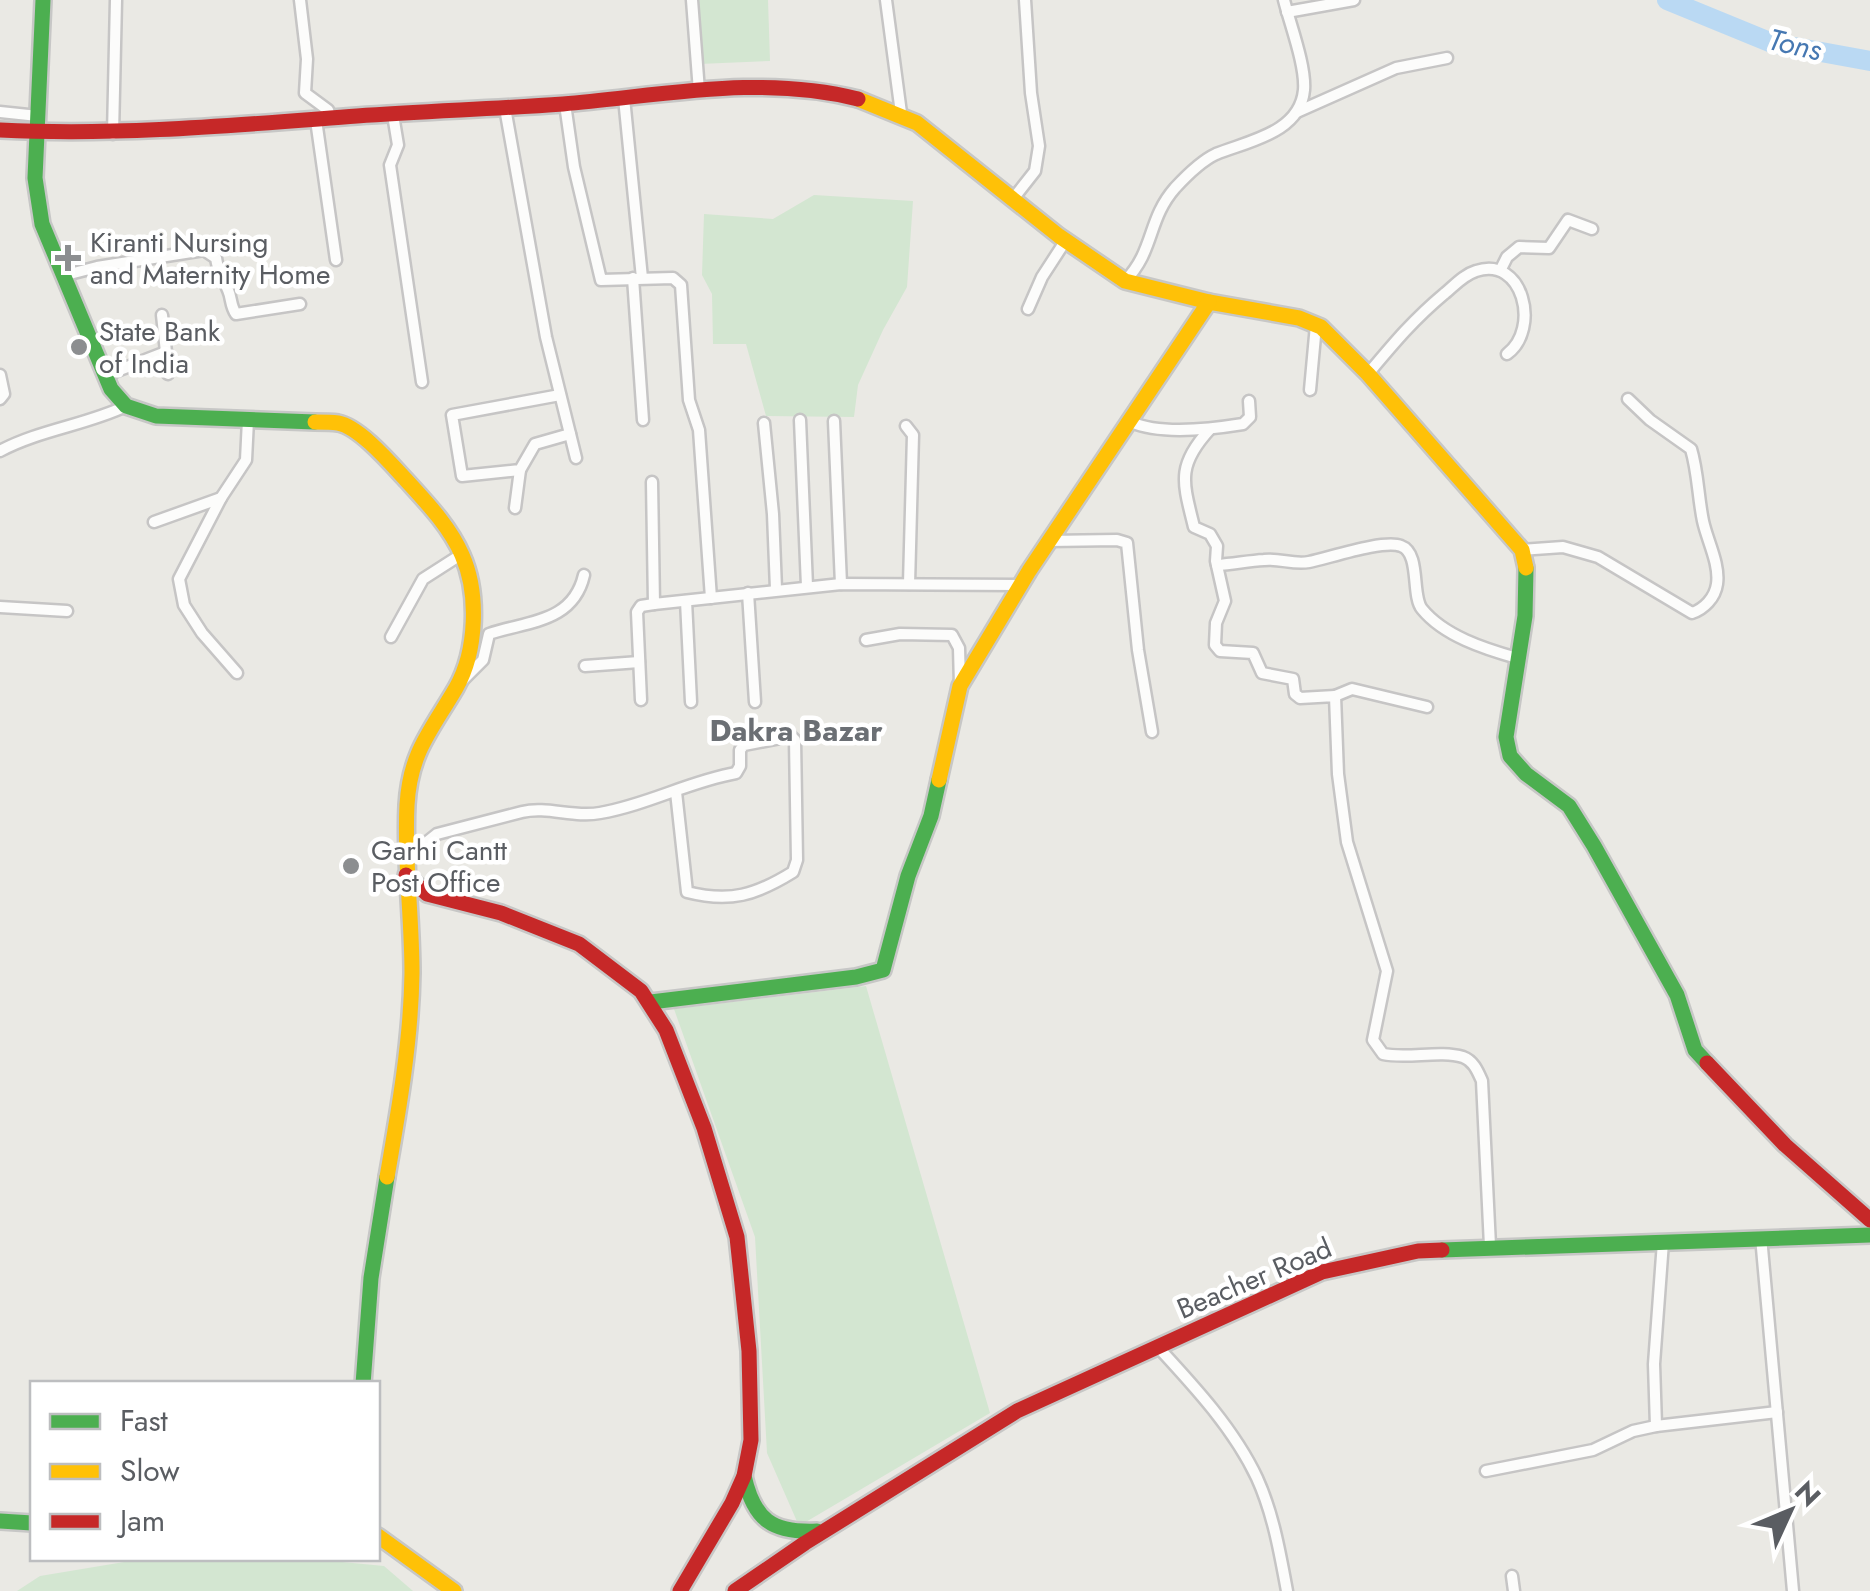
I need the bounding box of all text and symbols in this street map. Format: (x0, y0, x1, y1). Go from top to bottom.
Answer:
water label: Tons (1764, 18, 1826, 72)
place label: Kiranti Nursing and Maternity Home (90, 222, 330, 295)
marker: Kiranti Nursing and Maternity Home (55, 245, 81, 271)
place label: State Bank of India (99, 311, 221, 384)
marker: State Bank of India (68, 336, 90, 358)
district label: Dakra Bazar (709, 709, 883, 752)
place label: Garhi Cantt Post Office (371, 830, 507, 903)
marker: Garhi Cantt Post Office (340, 855, 362, 877)
street label: Beacher Road (1171, 1227, 1338, 1329)
legend (30, 1381, 380, 1561)
text: Fast (120, 1399, 169, 1442)
text: Slow (120, 1449, 180, 1492)
north arrow (1740, 1461, 1840, 1561)
text: N (1785, 1472, 1830, 1516)
text: Jam (116, 1499, 165, 1542)

